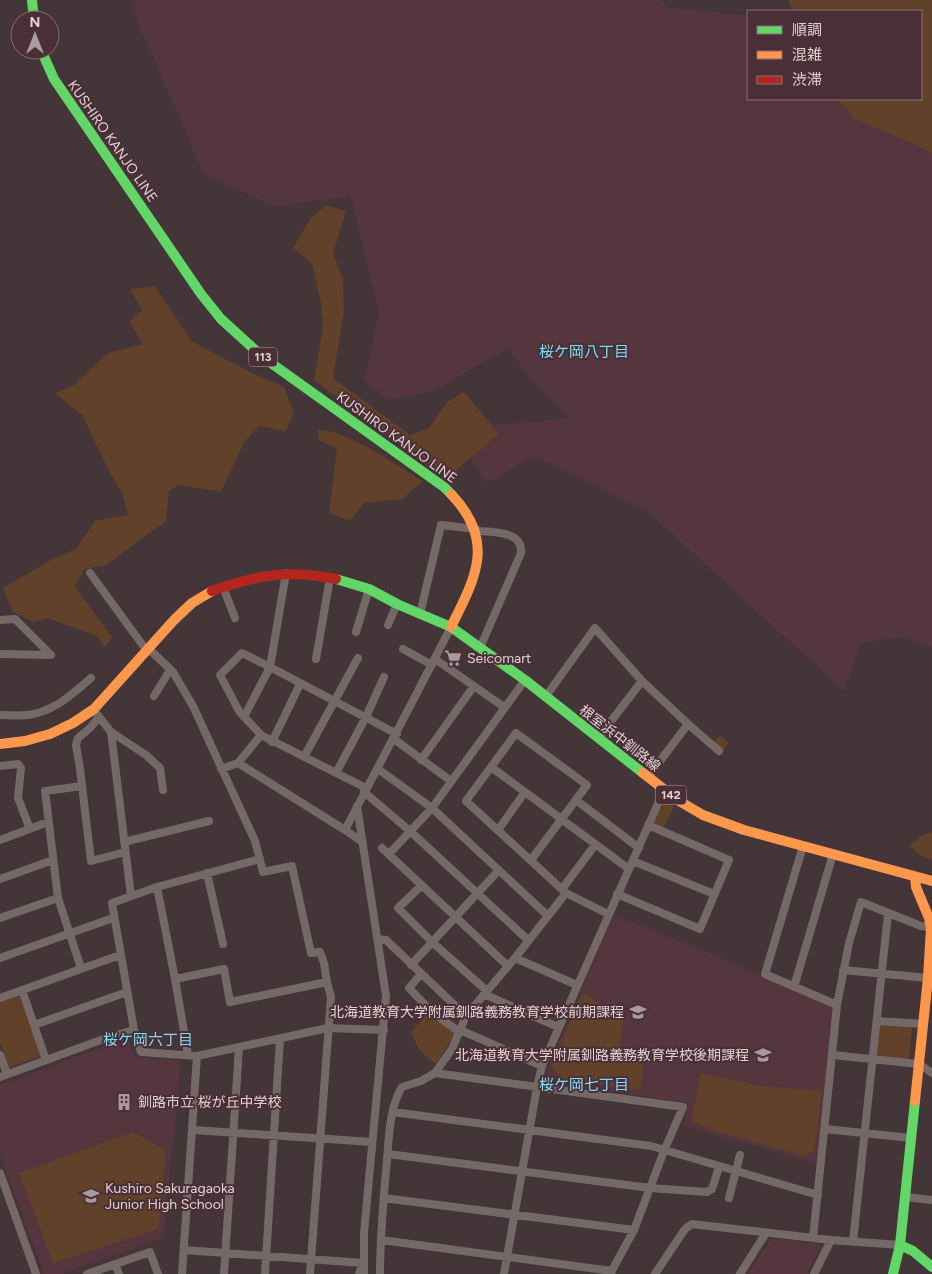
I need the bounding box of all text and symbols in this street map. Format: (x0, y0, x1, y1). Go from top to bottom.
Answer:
north arrow (10, 10, 60, 60)
legend (747, 10, 922, 100)
text: N (30, 14, 40, 31)
text: 順調 (792, 21, 822, 39)
text: 混雑 (792, 46, 822, 64)
text: 渋滞 (792, 71, 822, 89)
street label: KUSHIRO KANJO LINE (64, 77, 161, 206)
district label: 桜ケ岡八丁目 (539, 343, 629, 361)
road number: 113 (249, 348, 277, 367)
street label: KUSHIRO KANJO LINE (333, 388, 460, 487)
supermarket icon: Seicomart (443, 648, 463, 668)
place label: Seicomart (467, 650, 531, 667)
street label: 根室浜中釧路線 (576, 702, 664, 775)
road number: 142 (656, 786, 686, 804)
school or university icon: 北海道教育大学附属釧路義務教育学校前期課程 (628, 1002, 648, 1022)
place label: 北海道教育大学附属釧路義務教育学校前期課程 (330, 1004, 624, 1021)
district label: 桜ケ岡六丁目 (103, 1031, 193, 1049)
school or university icon: 北海道教育大学附属釧路義務教育学校後期課程 (753, 1045, 773, 1065)
place label: 北海道教育大学附属釧路義務教育学校後期課程 (455, 1047, 749, 1064)
district label: 桜ケ岡七丁目 (539, 1076, 629, 1094)
building icon: 釧路市立 桜が丘中学校 (114, 1092, 134, 1112)
place label: 釧路市立 桜が丘中学校 (138, 1094, 281, 1111)
place label: Kushiro Sakuragaoka Junior High School (105, 1180, 235, 1213)
school or university icon: Kushiro Sakuragaoka Junior High School (81, 1186, 101, 1206)

